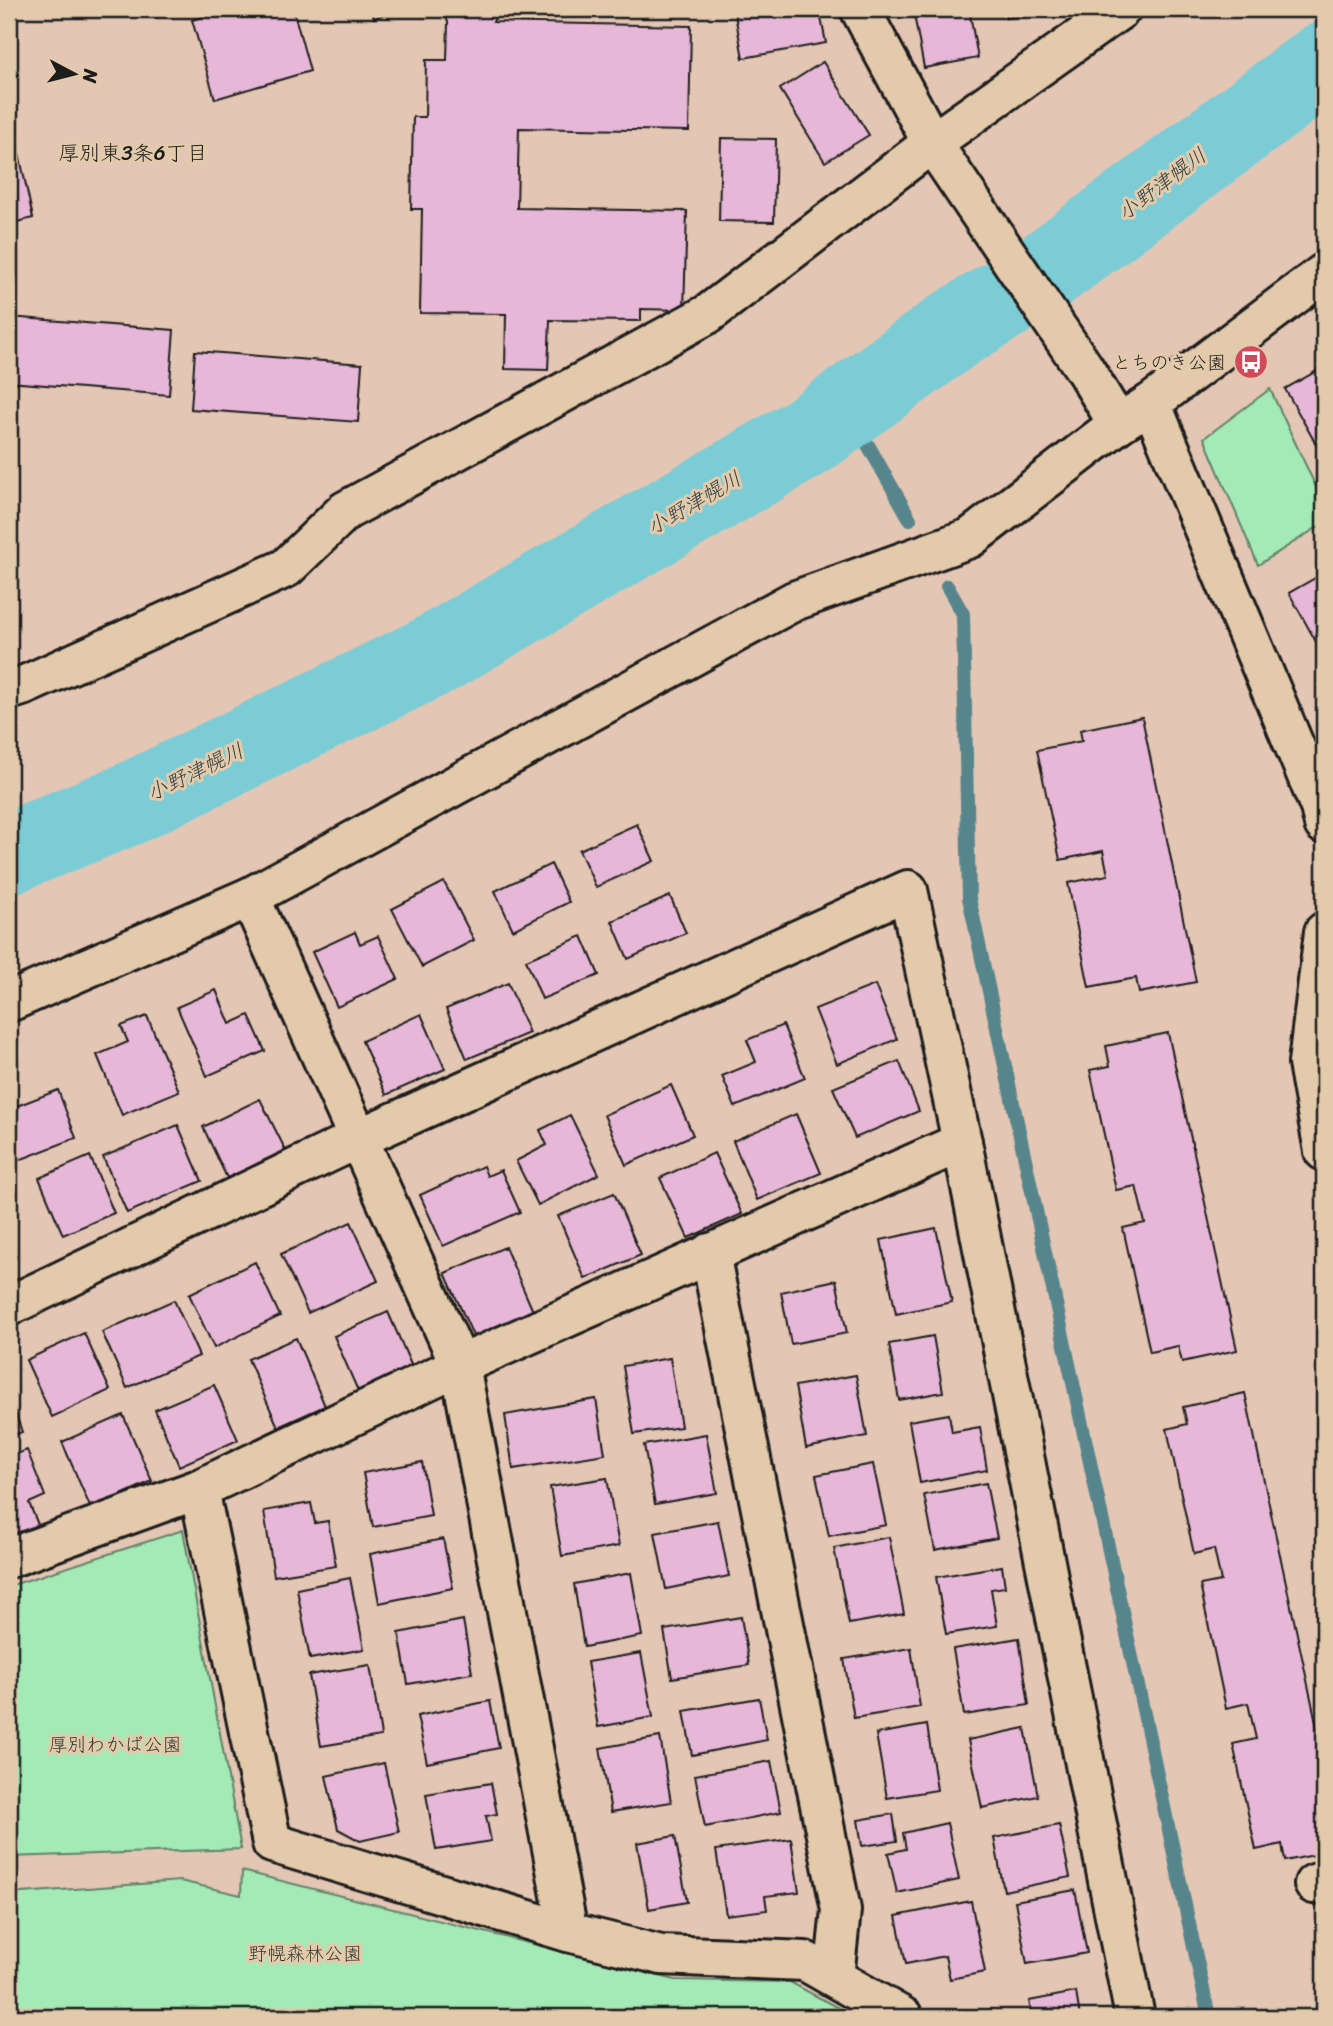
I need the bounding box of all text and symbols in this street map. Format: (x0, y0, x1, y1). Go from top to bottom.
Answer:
north arrow (38, 38, 108, 108)
text: N (73, 66, 108, 85)
district label: 厚別東3条6丁目 (58, 134, 208, 172)
water label: 小野津幌川 (1109, 137, 1215, 231)
bus stop icon: とちのき公園 (1232, 343, 1270, 381)
place label: とちのき公園 (1112, 346, 1226, 379)
water label: 小野津幌川 (639, 460, 749, 546)
water label: 小野津幌川 (139, 732, 251, 812)
park label: 厚別わかば公園 (48, 1728, 182, 1761)
park label: 野幌森林公園 (248, 1937, 362, 1970)

